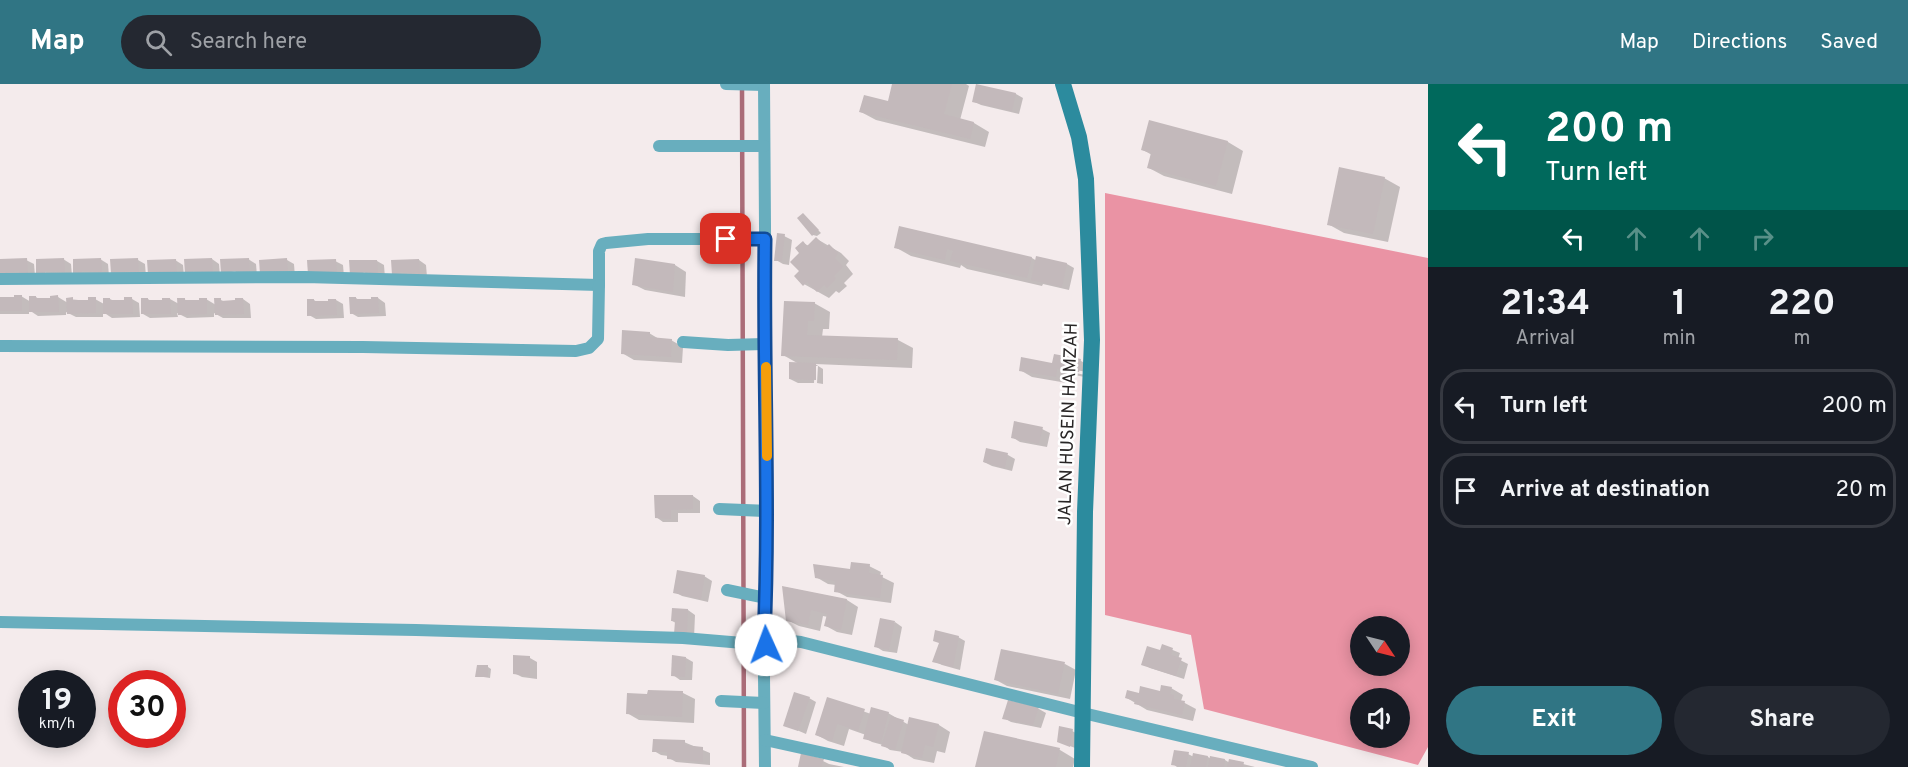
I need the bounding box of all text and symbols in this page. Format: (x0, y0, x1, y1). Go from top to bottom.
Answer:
search box (121, 15, 541, 69)
text: Map (30, 24, 85, 60)
icon: search (142, 26, 175, 59)
text: Search here (190, 29, 307, 56)
text: Map (1619, 29, 1659, 56)
text: Directions (1692, 29, 1787, 56)
text: Saved (1820, 29, 1878, 56)
text: 200 m (1545, 104, 1673, 157)
icon: left (1446, 108, 1524, 186)
text: Turn left (1545, 156, 1647, 190)
pin (700, 213, 751, 264)
icon: arrive (709, 222, 742, 255)
icon: left (1557, 222, 1590, 255)
icon: ahead (1620, 222, 1653, 255)
icon: ahead (1683, 222, 1716, 255)
icon: right (1746, 222, 1779, 255)
text: 21:34 (1500, 282, 1590, 328)
text: 1 (1672, 282, 1686, 328)
text: 220 (1768, 282, 1836, 328)
street label: JALAN HUSEIN HAMZAH (1054, 322, 1084, 526)
text: Arrival (1515, 326, 1575, 352)
text: min (1662, 326, 1696, 352)
text: m (1793, 326, 1810, 352)
icon: left (1449, 390, 1482, 423)
text: Turn left (1500, 393, 1588, 420)
text: 200 m (1822, 393, 1887, 420)
icon: arrive (1449, 474, 1482, 507)
text: Arrive at destination (1500, 477, 1710, 504)
text: 20 m (1836, 477, 1887, 504)
position arrow (734, 613, 798, 677)
north arrow (1350, 616, 1410, 676)
map controls (1350, 616, 1410, 748)
speed limit sign: 30 (108, 670, 186, 748)
text: 19 (42, 683, 72, 720)
button: Exit (1446, 686, 1662, 755)
button: Share (1674, 686, 1890, 755)
button: sound (1350, 688, 1410, 748)
text: km/h (39, 715, 75, 734)

